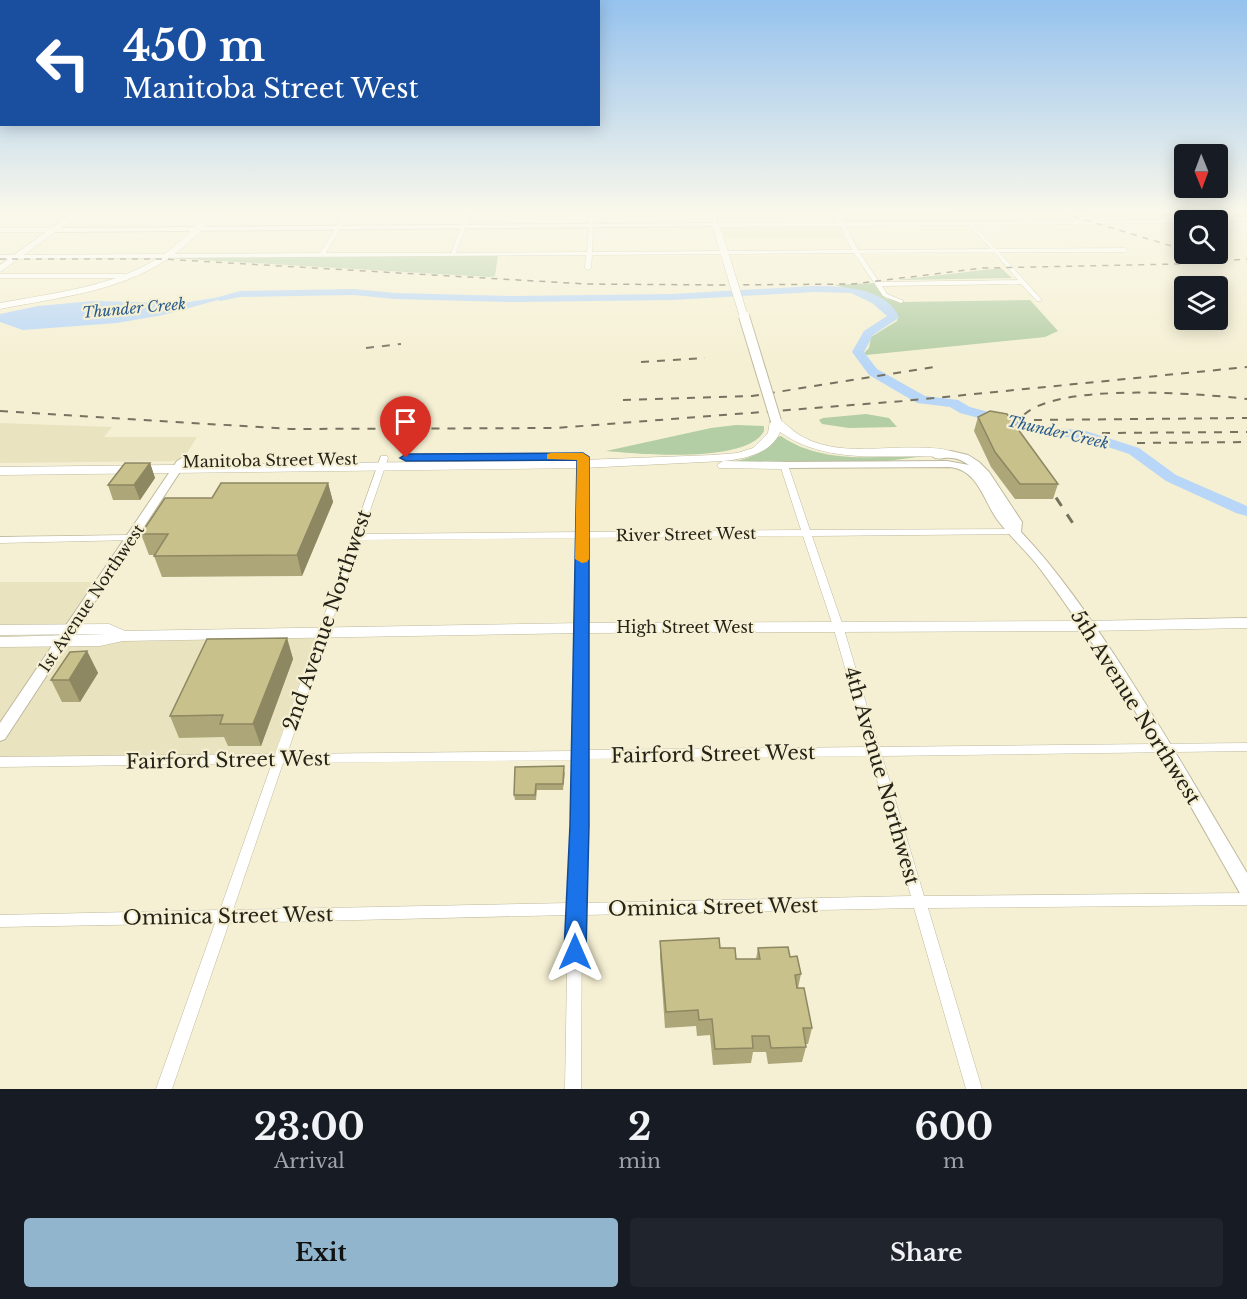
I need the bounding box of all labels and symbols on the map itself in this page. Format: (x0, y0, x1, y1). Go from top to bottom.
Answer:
north arrow (1174, 144, 1228, 198)
water label: Thunder Creek (81, 294, 187, 322)
pin (380, 396, 431, 458)
water label: Thunder Creek (1005, 411, 1111, 453)
street label: Manitoba Street West (182, 448, 358, 472)
street label: 2nd Avenue Northwest (278, 506, 376, 734)
street label: 1st Avenue Northwest (34, 520, 148, 676)
street label: River Street West (616, 523, 756, 545)
street label: 5th Avenue Northwest (1066, 605, 1206, 809)
street label: High Street West (616, 617, 754, 637)
street label: 4th Avenue Northwest (839, 664, 925, 888)
street label: Fairford Street West (610, 740, 816, 768)
street label: Fairford Street West (125, 746, 331, 774)
street label: Ominica Street West (608, 893, 819, 921)
street label: Ominica Street West (123, 902, 334, 930)
position arrow (543, 920, 607, 984)

